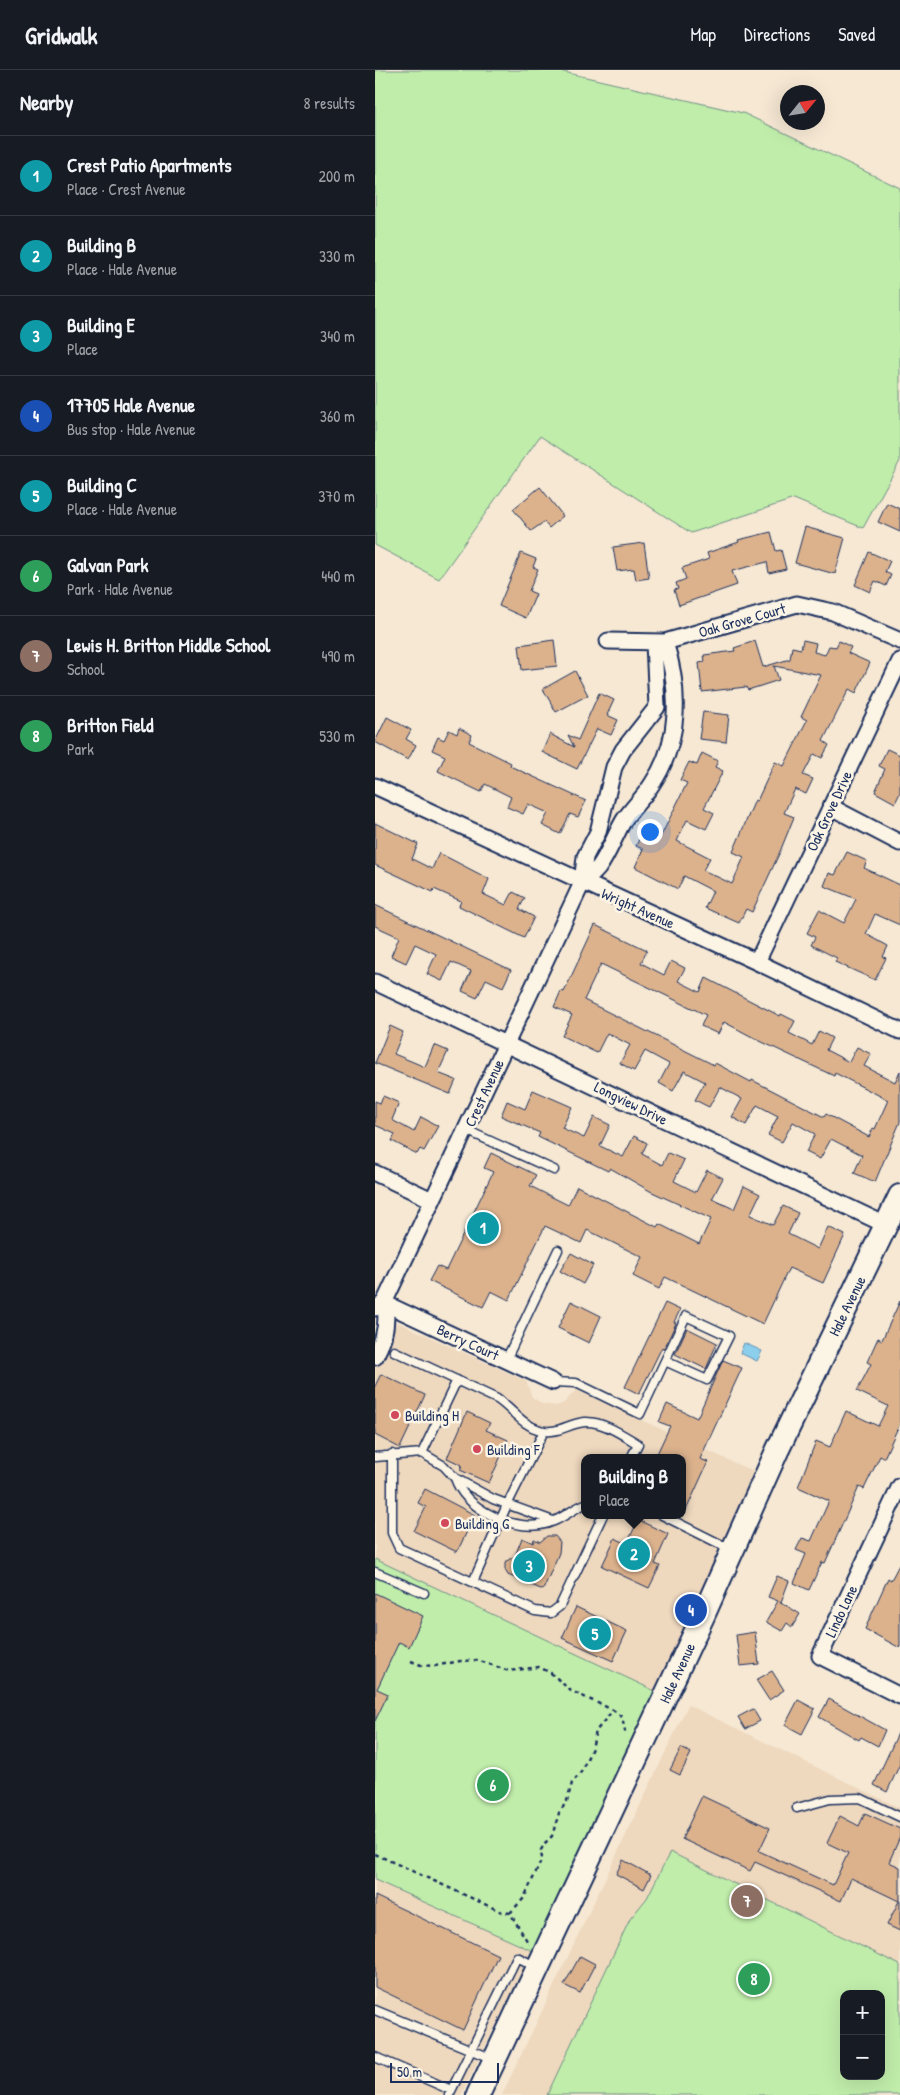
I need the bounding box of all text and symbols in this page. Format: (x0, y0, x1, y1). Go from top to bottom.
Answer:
text: Gridwalk (25, 19, 97, 51)
text: Map (691, 22, 716, 47)
text: Directions (744, 22, 810, 47)
text: Saved (838, 22, 875, 47)
north arrow (780, 85, 825, 130)
text: Nearby (20, 88, 73, 117)
text: 8 results (303, 92, 355, 114)
text: Crest Patio Apartments (67, 152, 232, 178)
text: 1 (33, 165, 39, 187)
text: 200 m (319, 165, 355, 187)
text: Place · Crest Avenue (67, 178, 186, 200)
text: Building B (67, 232, 136, 258)
text: 2 (32, 245, 40, 267)
text: 330 m (319, 245, 355, 267)
text: Place · Hale Avenue (67, 258, 177, 280)
text: Building E (67, 312, 135, 338)
text: 3 (32, 325, 40, 347)
text: 340 m (320, 325, 355, 347)
text: Place (67, 338, 98, 360)
text: 17705 Hale Avenue (67, 392, 195, 418)
text: 4 (33, 405, 39, 427)
text: 360 m (320, 405, 355, 427)
text: Bus stop · Hale Avenue (67, 418, 196, 440)
text: Building C (67, 472, 137, 498)
text: 5 (33, 485, 39, 507)
text: 370 m (318, 485, 355, 507)
text: Place · Hale Avenue (67, 498, 177, 520)
text: Galvan Park (67, 552, 148, 578)
text: 6 (33, 565, 39, 587)
text: 440 m (321, 565, 355, 587)
text: Park · Hale Avenue (67, 578, 173, 600)
street label: Oak Grove Court (696, 597, 789, 642)
text: Lewis H. Britton Middle School (67, 632, 270, 658)
text: 7 (32, 645, 40, 667)
text: 490 m (321, 645, 355, 667)
text: School (67, 658, 104, 680)
text: Britton Field (67, 712, 153, 738)
text: 8 (33, 725, 39, 747)
text: 530 m (319, 725, 355, 747)
text: Park (67, 738, 94, 760)
street label: Oak Grove Drive (801, 767, 857, 855)
your location (637, 819, 663, 845)
street label: Wright Avenue (598, 883, 678, 933)
street label: Crest Avenue (459, 1056, 509, 1130)
street label: Longview Drive (591, 1076, 671, 1130)
pin: 1 (467, 1209, 499, 1247)
street label: Hale Avenue (823, 1272, 871, 1340)
street label: Berry Court (434, 1319, 503, 1366)
place label: Building H (405, 1405, 459, 1426)
marker: Building H (389, 1409, 401, 1421)
place label: Building F (487, 1439, 540, 1460)
marker: Building F (471, 1443, 483, 1455)
popup (581, 1454, 686, 1519)
text: Building B (599, 1463, 668, 1489)
text: Place (599, 1489, 630, 1511)
place label: Building G (455, 1513, 510, 1534)
marker: Building G (439, 1517, 451, 1529)
pin: 2 (618, 1535, 650, 1573)
pin: 3 (513, 1547, 545, 1585)
street label: Lindo Lane (820, 1581, 862, 1640)
pin: 4 (675, 1591, 707, 1629)
pin: 5 (579, 1615, 611, 1653)
street label: Hale Avenue (654, 1639, 700, 1707)
pin: 6 (477, 1766, 509, 1804)
pin: 7 (731, 1882, 763, 1920)
pin: 8 (738, 1960, 770, 1998)
map controls (840, 1990, 885, 2080)
button: + (840, 1990, 885, 2035)
button: − (840, 2035, 885, 2080)
scale bar (390, 2060, 499, 2083)
text: 50 m (397, 2062, 422, 2081)

